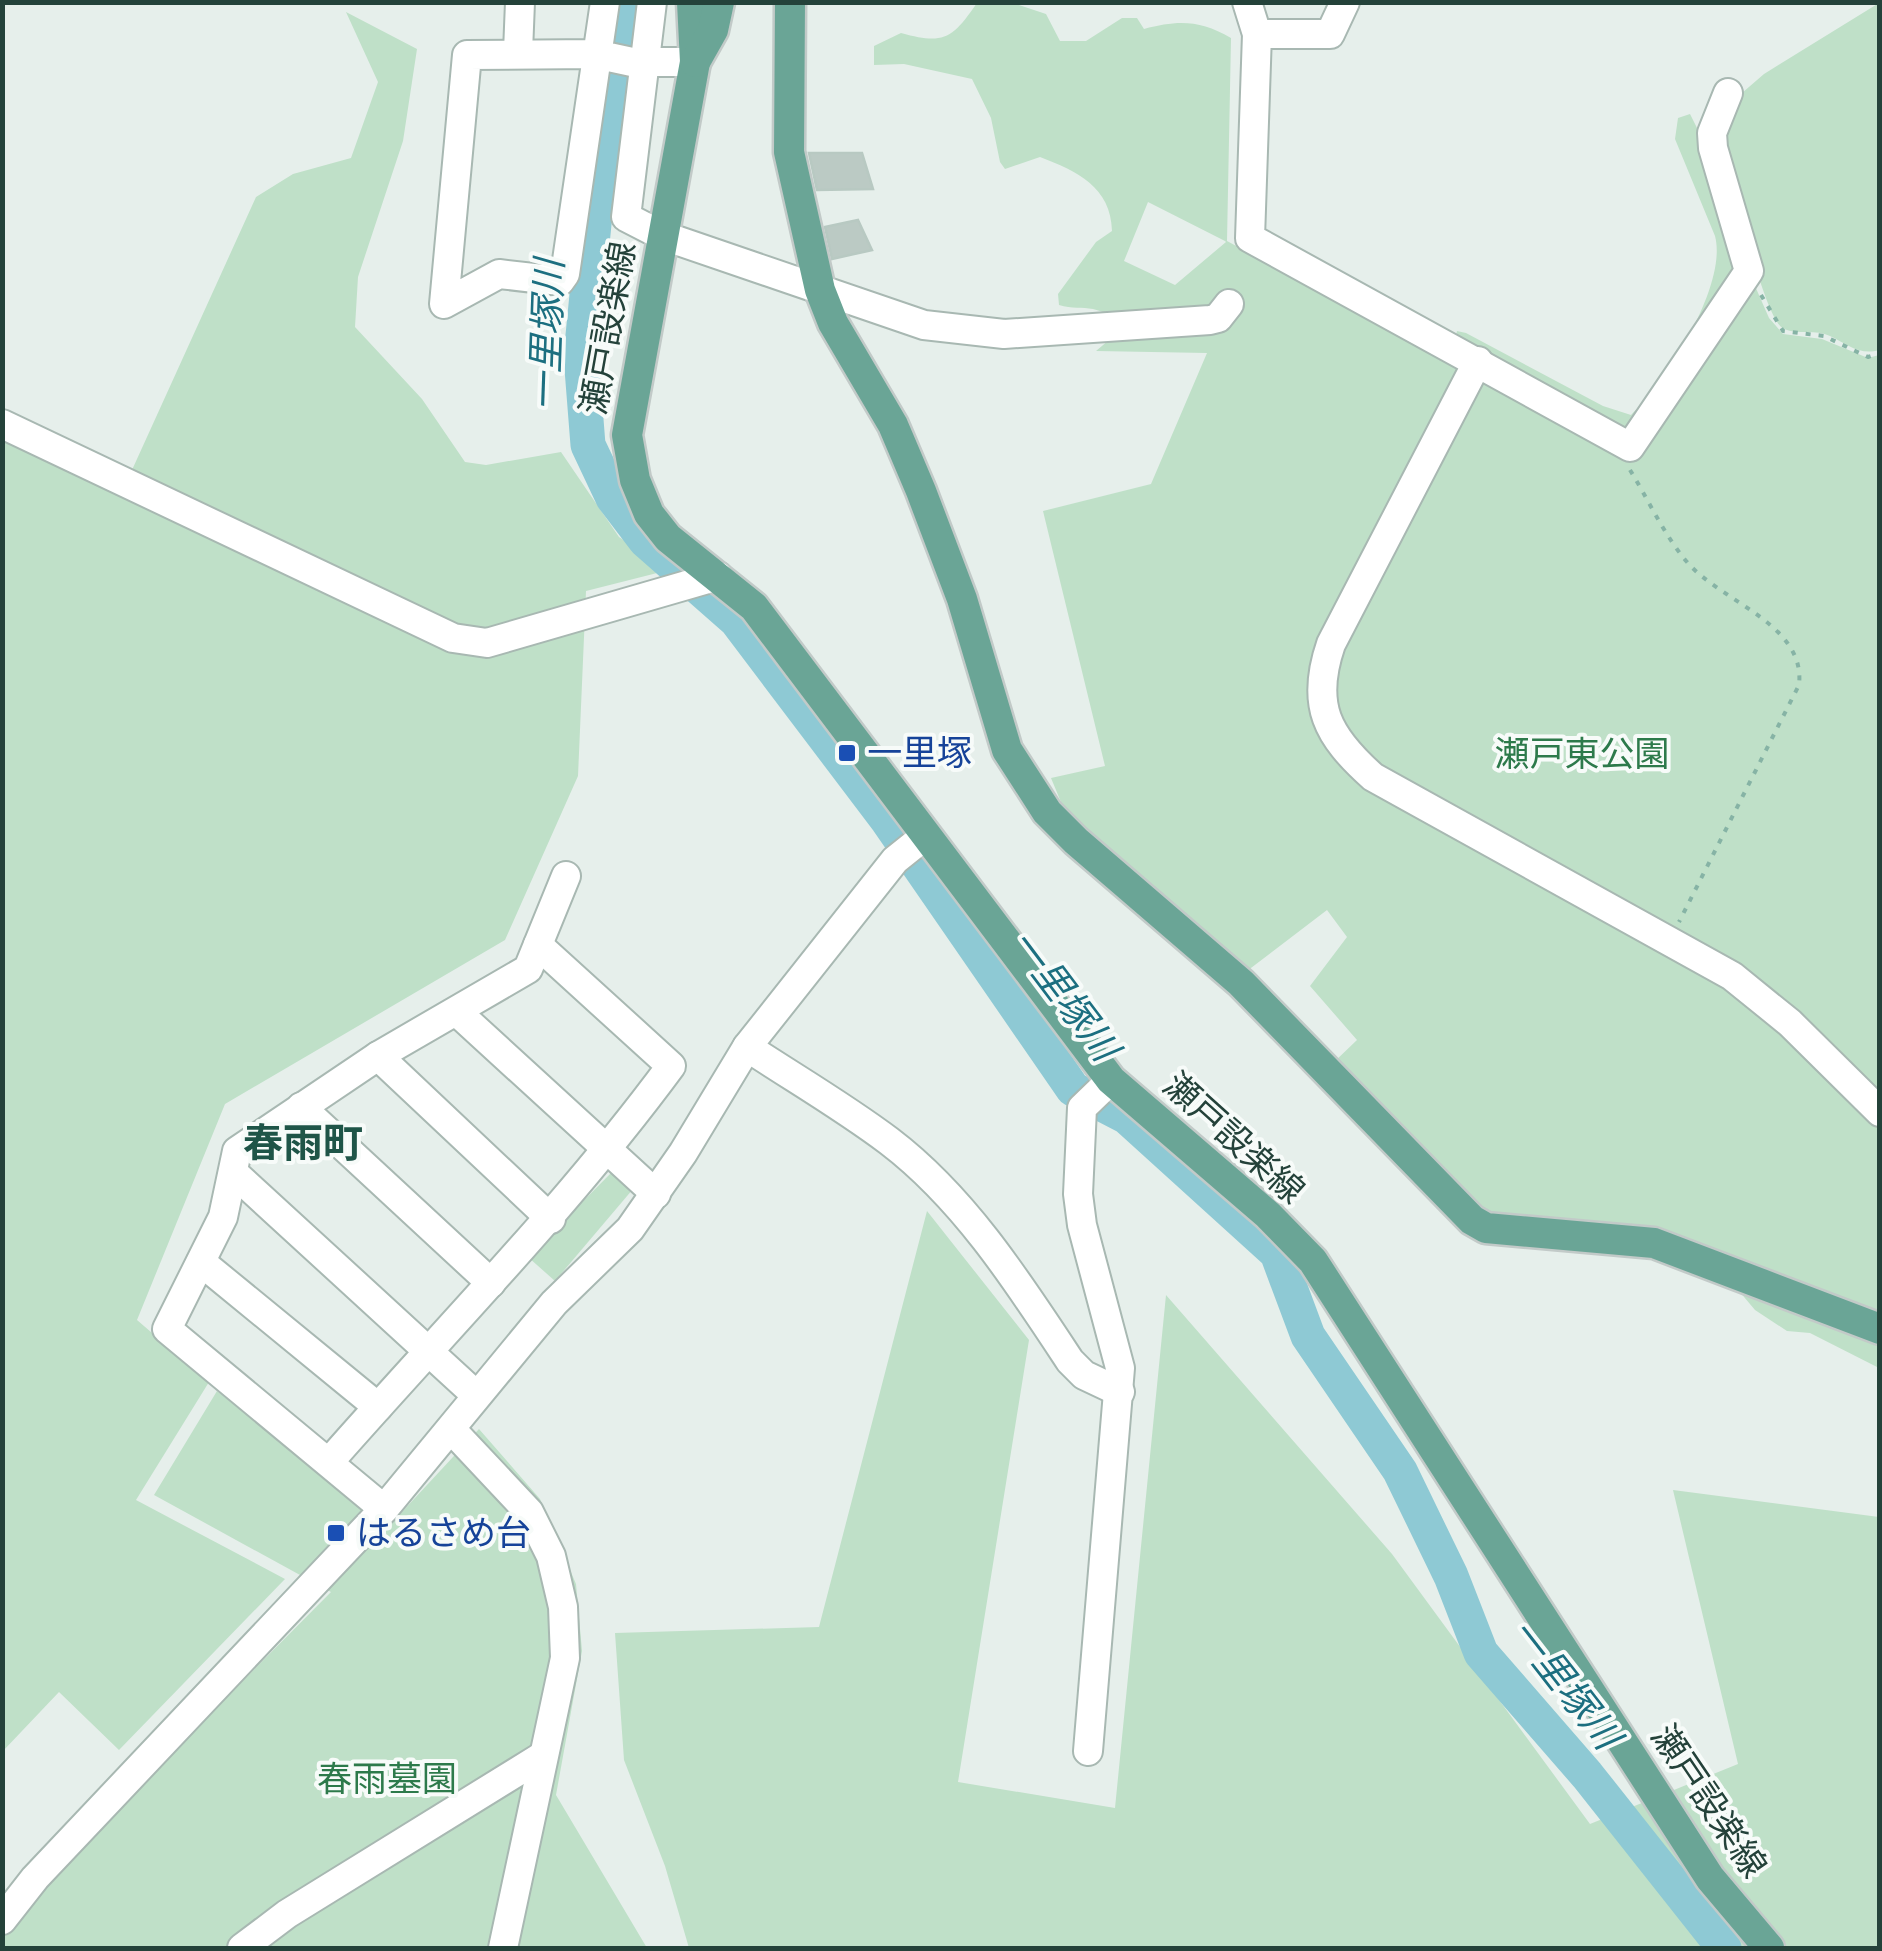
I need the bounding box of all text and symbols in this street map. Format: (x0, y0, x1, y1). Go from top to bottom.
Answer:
street label: 瀬戸設楽線 (572, 238, 642, 417)
water label: 一里塚川 (522, 254, 571, 412)
place label: 一里塚 (867, 732, 972, 772)
park label: 瀬戸東公園 (1494, 733, 1670, 773)
marker: 一里塚 (836, 742, 858, 764)
water label: 一里塚川 (1001, 921, 1130, 1072)
street label: 瀬戸設楽線 (1156, 1064, 1313, 1211)
district label: 春雨町 (243, 1120, 363, 1165)
place label: はるさめ台 (356, 1512, 531, 1552)
marker: はるさめ台 (325, 1522, 347, 1544)
water label: 一里塚川 (1502, 1611, 1632, 1760)
street label: 瀬戸設楽線 (1644, 1717, 1775, 1884)
park label: 春雨墓園 (317, 1758, 457, 1798)

